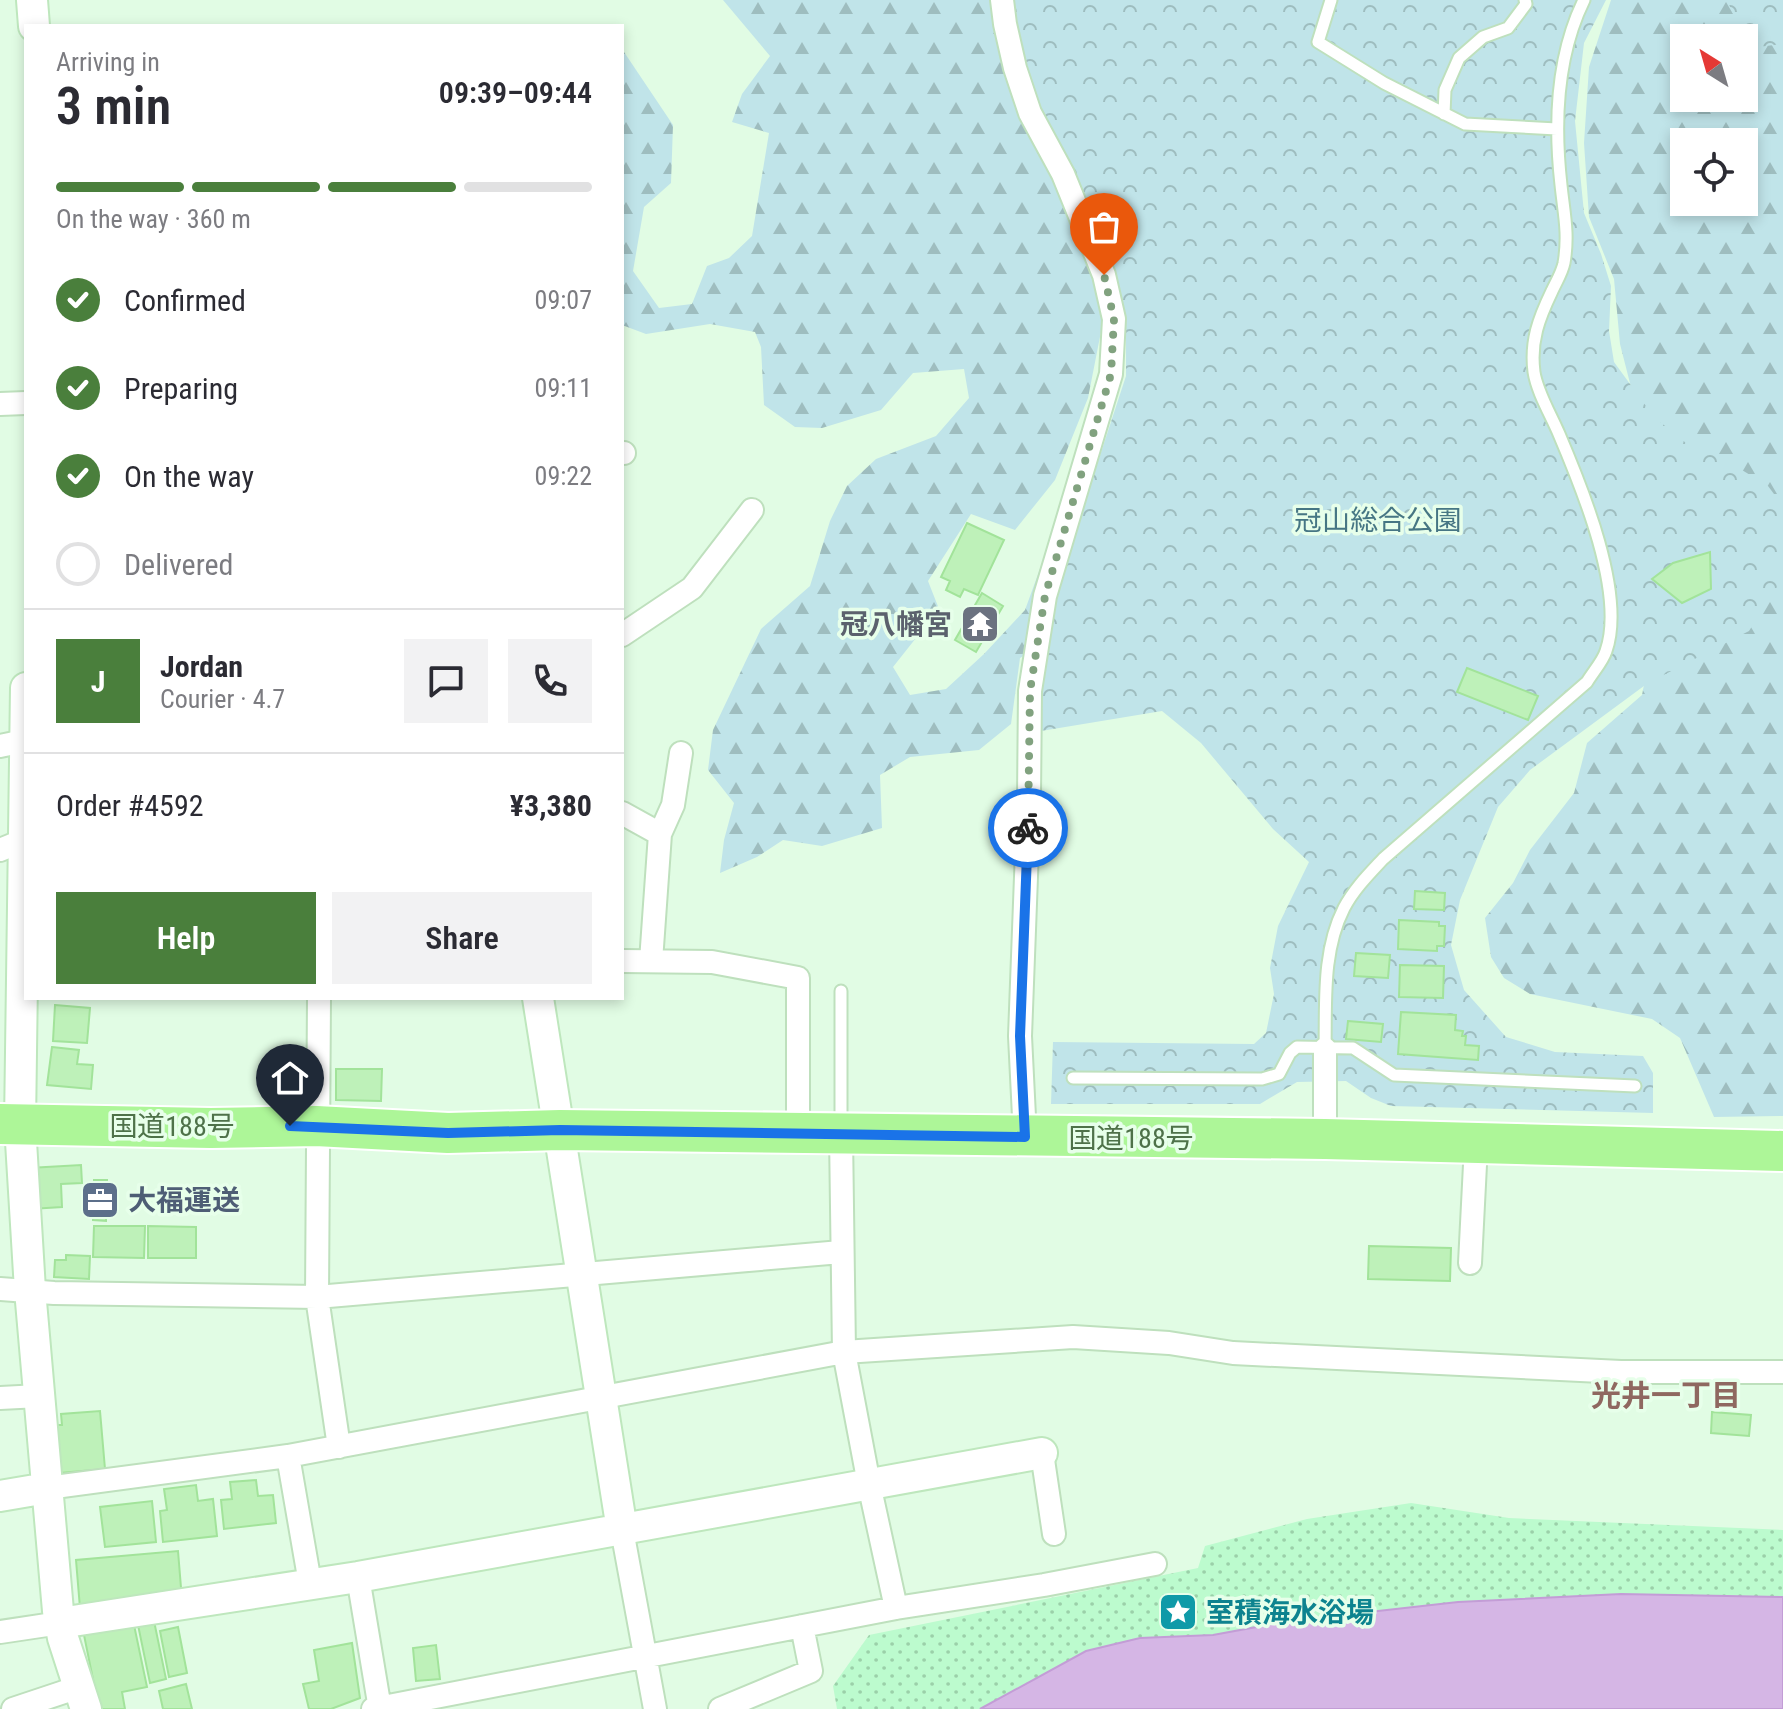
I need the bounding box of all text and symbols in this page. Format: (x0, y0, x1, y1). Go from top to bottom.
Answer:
north arrow (1670, 24, 1758, 112)
map controls (1670, 24, 1758, 216)
text: Arriving in (56, 47, 160, 77)
text: 09:39–09:44 (439, 75, 592, 110)
text: 3 min (56, 76, 171, 137)
button: locate (1670, 128, 1758, 216)
pin (1070, 193, 1138, 275)
text: On the way · 360 m (56, 204, 251, 234)
icon: bag (1082, 205, 1126, 249)
icon: check (56, 278, 100, 322)
text: Confirmed (124, 283, 246, 318)
text: 09:07 (535, 285, 592, 315)
icon: check (56, 366, 100, 410)
text: Preparing (124, 371, 238, 406)
text: 09:11 (535, 373, 592, 403)
icon: check (56, 454, 100, 498)
text: On the way (124, 459, 254, 494)
text: 09:22 (535, 461, 592, 491)
park label: 冠山総合公園 (1294, 504, 1462, 537)
text: Delivered (124, 547, 233, 582)
temple icon: 冠八幡宮 (959, 603, 1001, 645)
place label: 冠八幡宮 (840, 608, 952, 641)
button: chat (404, 639, 488, 723)
button: phone (508, 639, 592, 723)
text: Jordan (160, 649, 243, 684)
text: J (91, 664, 105, 699)
text: Courier · 4.7 (160, 684, 285, 714)
text: Order #4592 (56, 788, 204, 823)
text: ¥3,380 (510, 788, 592, 823)
courier (988, 788, 1068, 868)
icon: bike (1006, 806, 1050, 850)
button: Help (56, 892, 316, 984)
button: Share (332, 892, 592, 984)
pin (256, 1044, 324, 1126)
icon: home (268, 1056, 312, 1100)
street label: 国道188号 (109, 1110, 235, 1143)
street label: 国道188号 (1068, 1122, 1194, 1155)
office icon: 大福運送 (79, 1179, 121, 1221)
place label: 大福運送 (128, 1184, 240, 1217)
district label: 光井一丁目 (1591, 1378, 1741, 1413)
place icon: 室積海水浴場 (1157, 1591, 1199, 1633)
place label: 室積海水浴場 (1206, 1596, 1374, 1629)

